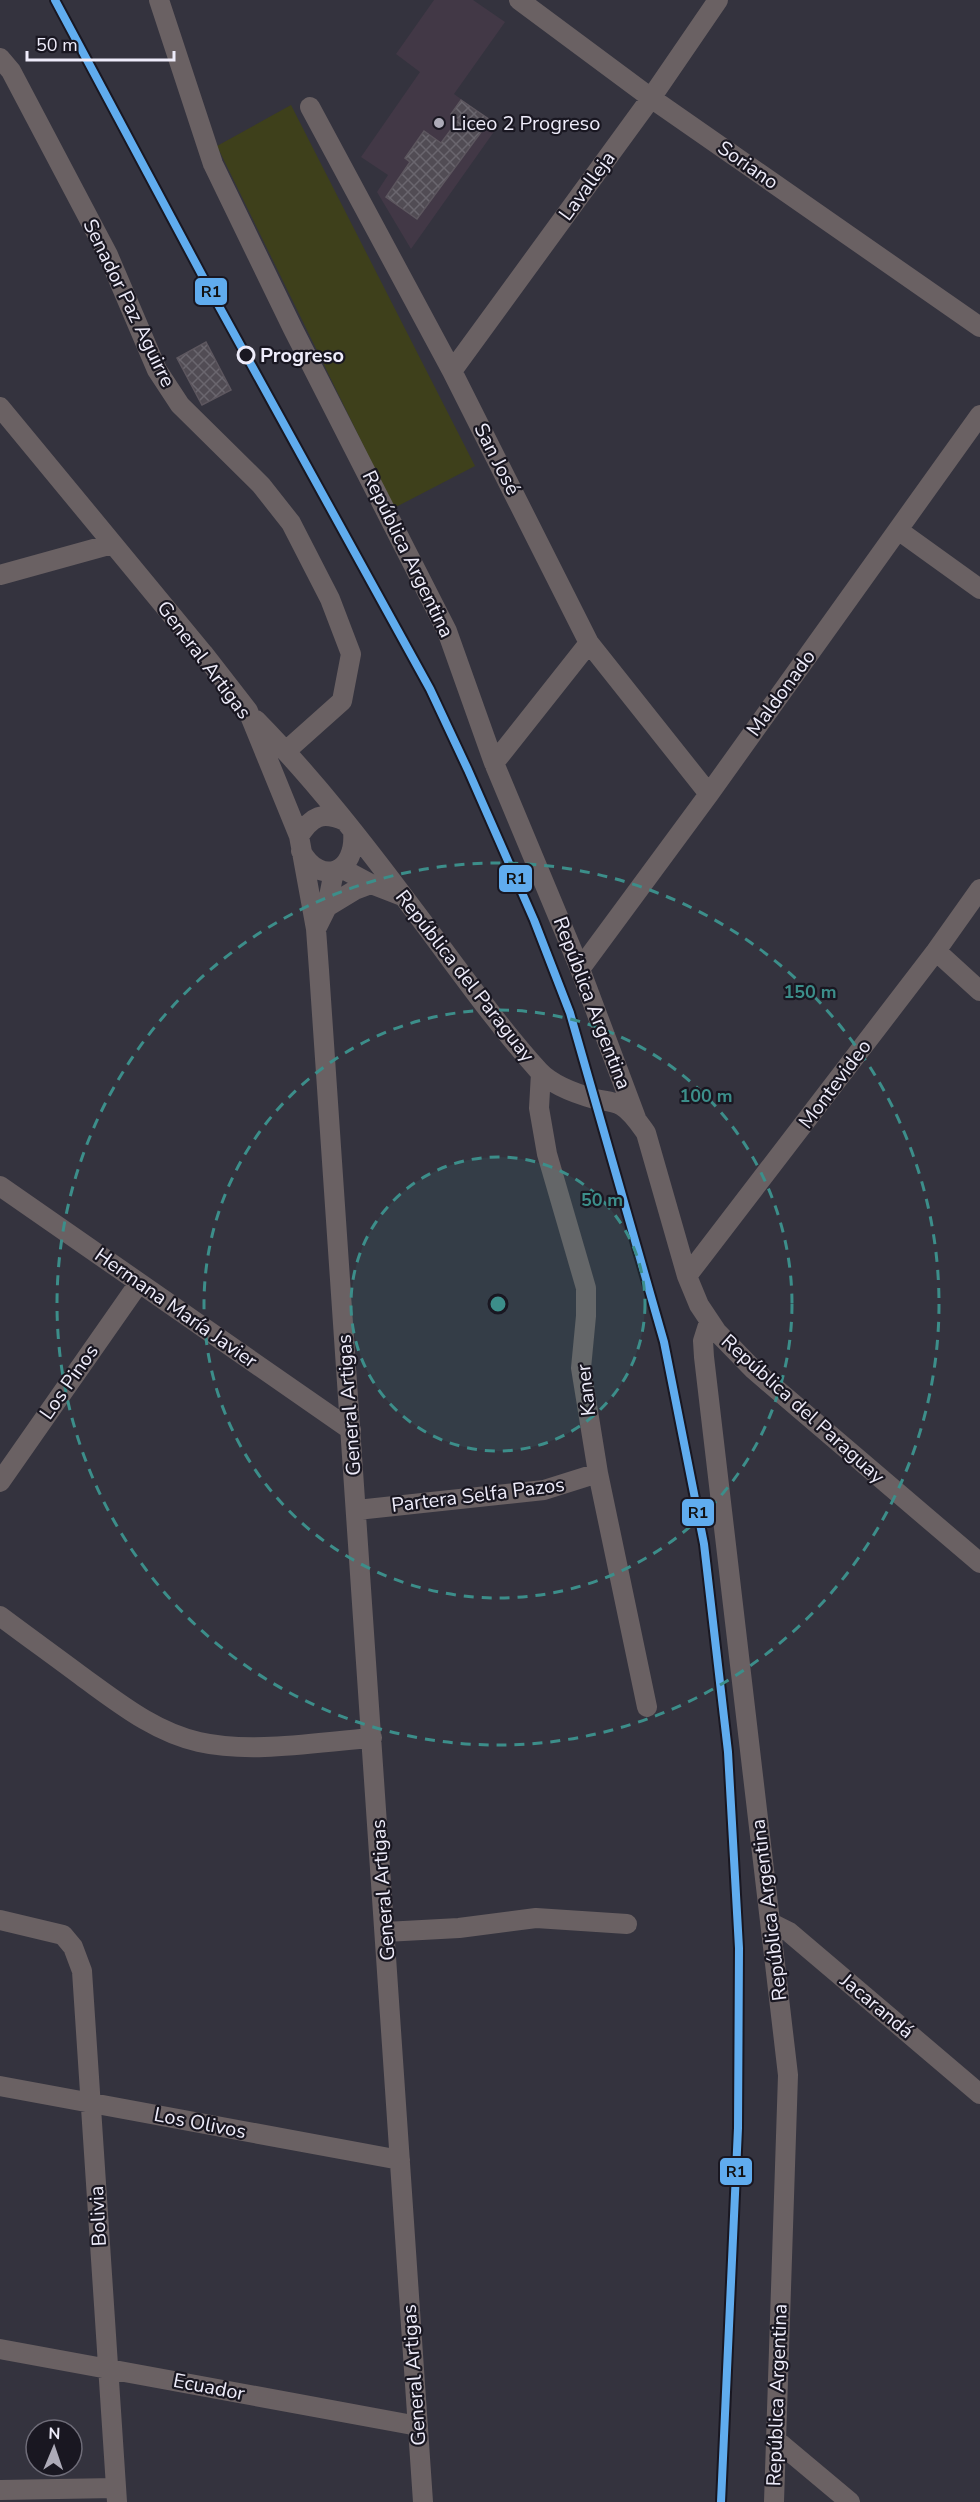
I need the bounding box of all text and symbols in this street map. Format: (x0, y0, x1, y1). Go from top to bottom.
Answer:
scale bar (27, 24, 174, 62)
text: 50 m (36, 33, 78, 57)
place label: Liceo 2 Progreso (451, 110, 600, 137)
marker: Liceo 2 Progreso (432, 116, 446, 130)
street label: Soriano (712, 134, 784, 196)
street label: Lavalleja (553, 146, 621, 226)
street label: Senador Paz Aguirre (77, 214, 181, 392)
line badge: R1 (194, 277, 228, 306)
text: R1 (201, 281, 221, 303)
place label: Progreso (260, 342, 344, 369)
marker: Progreso (237, 346, 255, 364)
street label: San José (467, 418, 527, 500)
street label: República Argentina (356, 466, 460, 642)
street label: General Artigas (151, 595, 257, 725)
street label: Maldonado (740, 644, 822, 742)
line badge: R1 (498, 864, 533, 893)
text: R1 (506, 868, 526, 890)
street label: República del Paraguay (389, 884, 541, 1068)
street label: República Argentina (547, 913, 637, 1093)
text: 150 m (783, 980, 837, 1004)
street label: Montevideo (793, 1034, 877, 1134)
text: 100 m (679, 1084, 733, 1108)
text: 50 m (581, 1188, 623, 1212)
street label: Hermana María Javier (89, 1242, 263, 1374)
centre of rings (488, 1294, 508, 1314)
street label: República del Paraguay (715, 1328, 891, 1490)
street label: General Artigas (331, 1333, 367, 1477)
street label: Los Pinos (33, 1339, 105, 1425)
street label: Kaner (570, 1363, 602, 1417)
street label: Partera Selfa Pazos (390, 1471, 566, 1519)
line badge: R1 (681, 1498, 715, 1527)
text: R1 (688, 1502, 708, 1524)
street label: General Artigas (365, 1818, 401, 1962)
street label: República Argentina (744, 1818, 794, 2002)
street label: Jacarandá (834, 1967, 919, 2045)
street label: Los Olivos (152, 2101, 248, 2145)
line badge: R1 (719, 2157, 753, 2186)
text: R1 (726, 2161, 746, 2183)
street label: Bolivia (83, 2185, 113, 2247)
street label: General Artigas (396, 2303, 432, 2447)
street label: República Argentina (760, 2303, 794, 2487)
street label: Ecuador (171, 2367, 247, 2407)
north arrow (24, 2418, 84, 2478)
text: N (48, 2423, 61, 2445)

